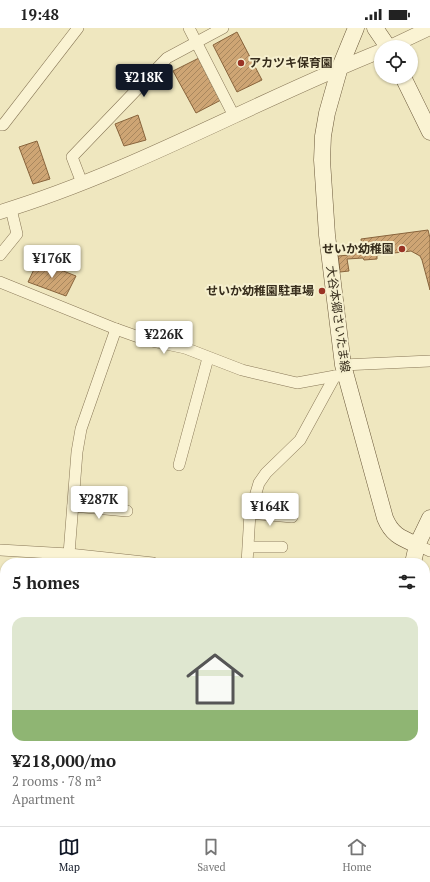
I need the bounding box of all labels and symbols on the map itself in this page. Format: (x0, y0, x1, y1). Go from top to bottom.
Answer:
place label: アカツキ保育園 (249, 55, 333, 70)
marker: アカツキ保育園 (236, 58, 246, 68)
pin: ¥218K (116, 64, 172, 98)
place label: せいか幼稚園 (322, 241, 394, 256)
marker: せいか幼稚園 (397, 244, 407, 254)
pin: ¥176K (24, 245, 80, 279)
street label: 大谷本郷さいたま線 (324, 265, 353, 373)
place label: せいか幼稚園駐車場 (206, 283, 314, 298)
marker: せいか幼稚園駐車場 (317, 286, 327, 296)
pin: ¥226K (136, 321, 192, 355)
pin: ¥287K (71, 486, 127, 520)
pin: ¥164K (242, 493, 298, 527)

